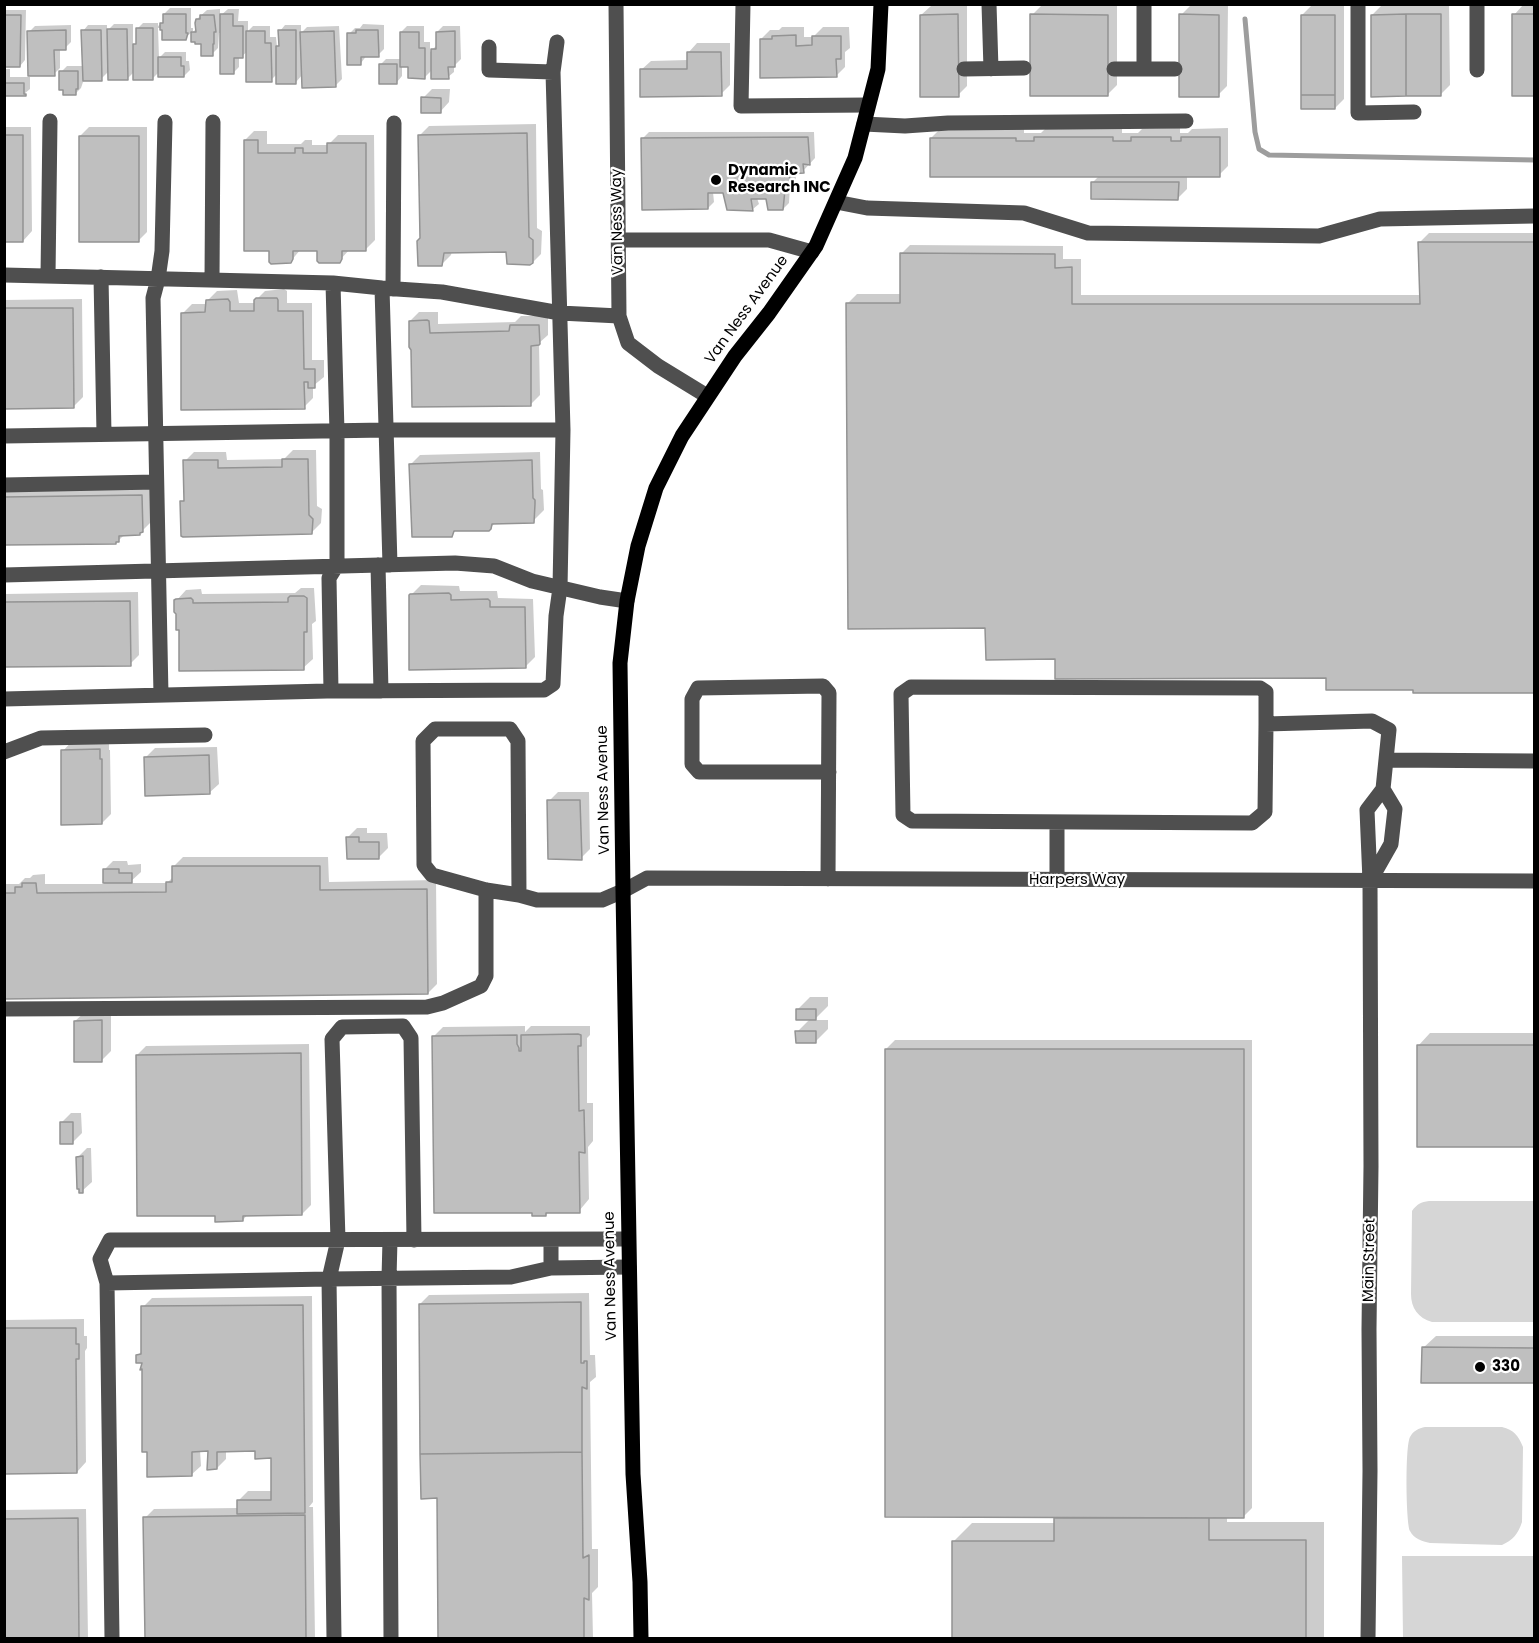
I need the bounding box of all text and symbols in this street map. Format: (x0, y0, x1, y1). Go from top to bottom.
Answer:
place label: Dynamic Research INC (728, 162, 831, 197)
street label: Van Ness Way (608, 169, 628, 275)
marker: Dynamic Research INC (709, 173, 723, 187)
street label: Van Ness Avenue (702, 252, 792, 368)
street label: Van Ness Avenue (594, 725, 614, 855)
street label: Harpers Way (1029, 871, 1125, 889)
street label: Van Ness Avenue (601, 1211, 621, 1341)
street label: Main Street (1360, 1218, 1380, 1302)
place label: 330 (1492, 1358, 1520, 1376)
marker: 330 (1473, 1360, 1487, 1374)

